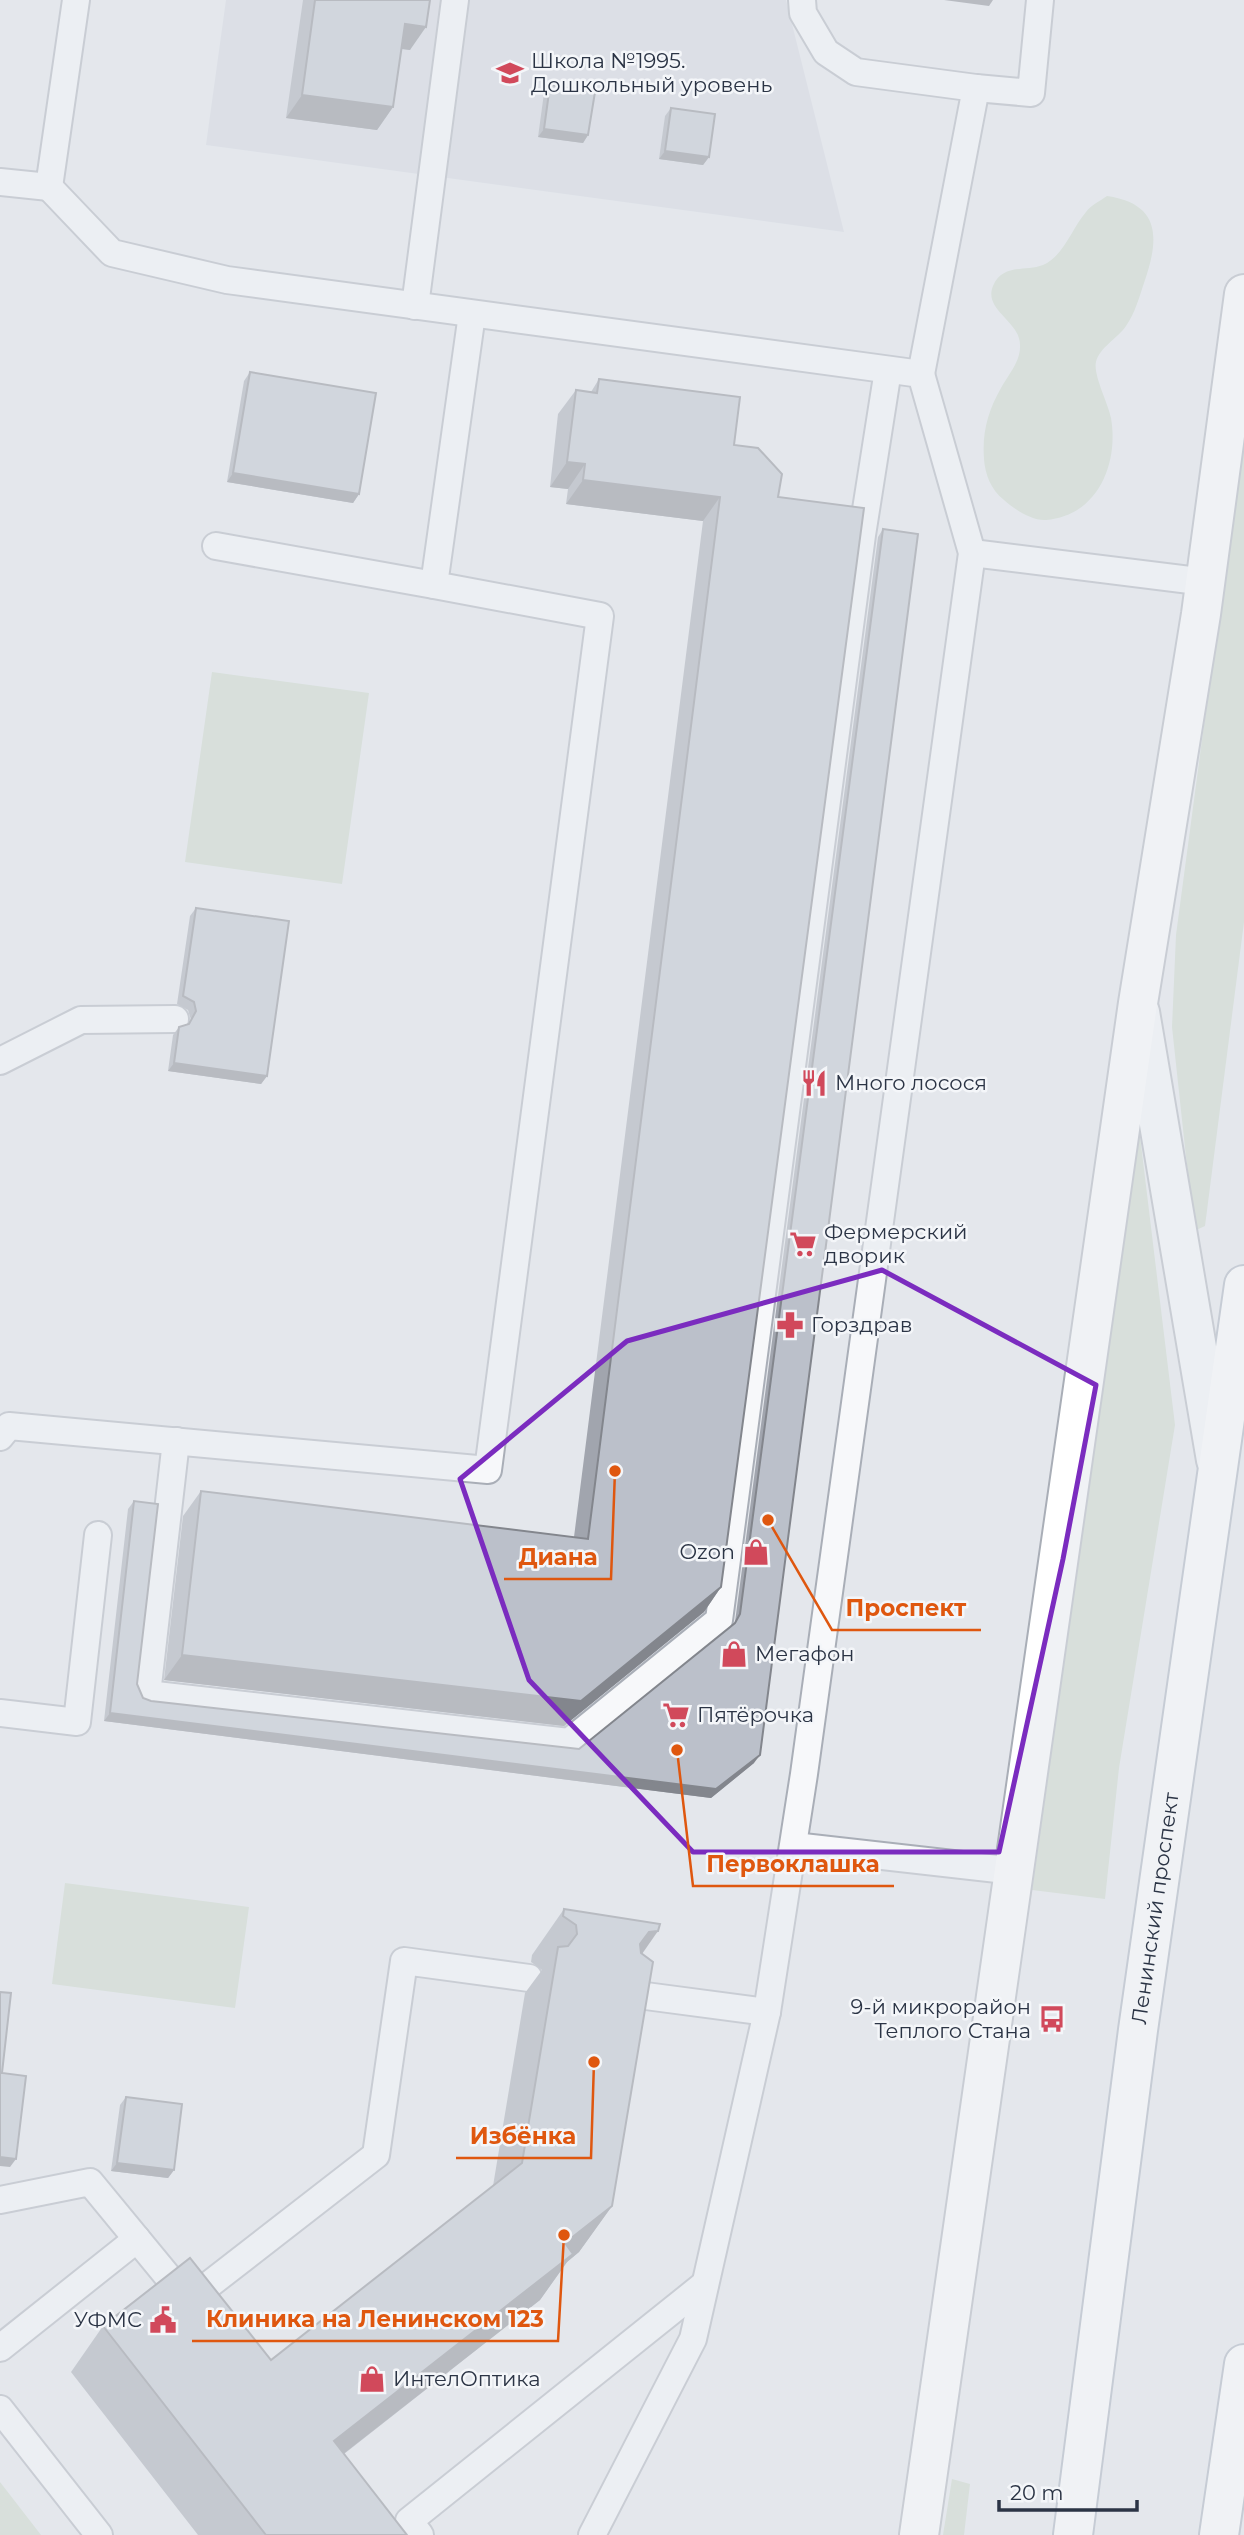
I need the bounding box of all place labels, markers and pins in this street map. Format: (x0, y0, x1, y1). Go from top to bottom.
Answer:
place label: Школа №1995. Дошкольный уровень (531, 48, 772, 97)
school or university icon: Школа №1995. Дошкольный уровень (495, 58, 525, 88)
restaurant icon: Много лосося (799, 1068, 829, 1098)
place label: Много лосося (835, 1070, 987, 1095)
place label: Фермерский дворик (824, 1219, 968, 1268)
supermarket icon: Фермерский дворик (788, 1229, 818, 1259)
pharmacy icon: Горздрав (775, 1310, 805, 1340)
place label: Горздрав (811, 1312, 912, 1337)
callout: Диана (504, 1535, 611, 1579)
shop icon: Ozon (741, 1537, 771, 1567)
place label: Ozon (679, 1539, 735, 1564)
callout: Проспект (832, 1586, 981, 1630)
shop icon: Мегафон (719, 1639, 749, 1669)
place label: Мегафон (755, 1641, 854, 1666)
supermarket icon: Пятёрочка (661, 1700, 691, 1730)
place label: Пятёрочка (697, 1702, 814, 1727)
callout: Первоклашка (693, 1842, 894, 1886)
place label: 9-й микрорайон Теплого Стана (851, 1994, 1031, 2043)
bus stop icon: 9-й микрорайон Теплого Стана (1037, 2004, 1067, 2034)
callout: Избёнка (456, 2114, 591, 2158)
callout: Клиника на Ленинском 123 (192, 2297, 558, 2341)
public building icon: УФМС (148, 2305, 178, 2335)
place label: УФМС (74, 2307, 142, 2332)
shop icon: ИнтелОптика (357, 2364, 387, 2394)
place label: ИнтелОптика (393, 2366, 541, 2391)

